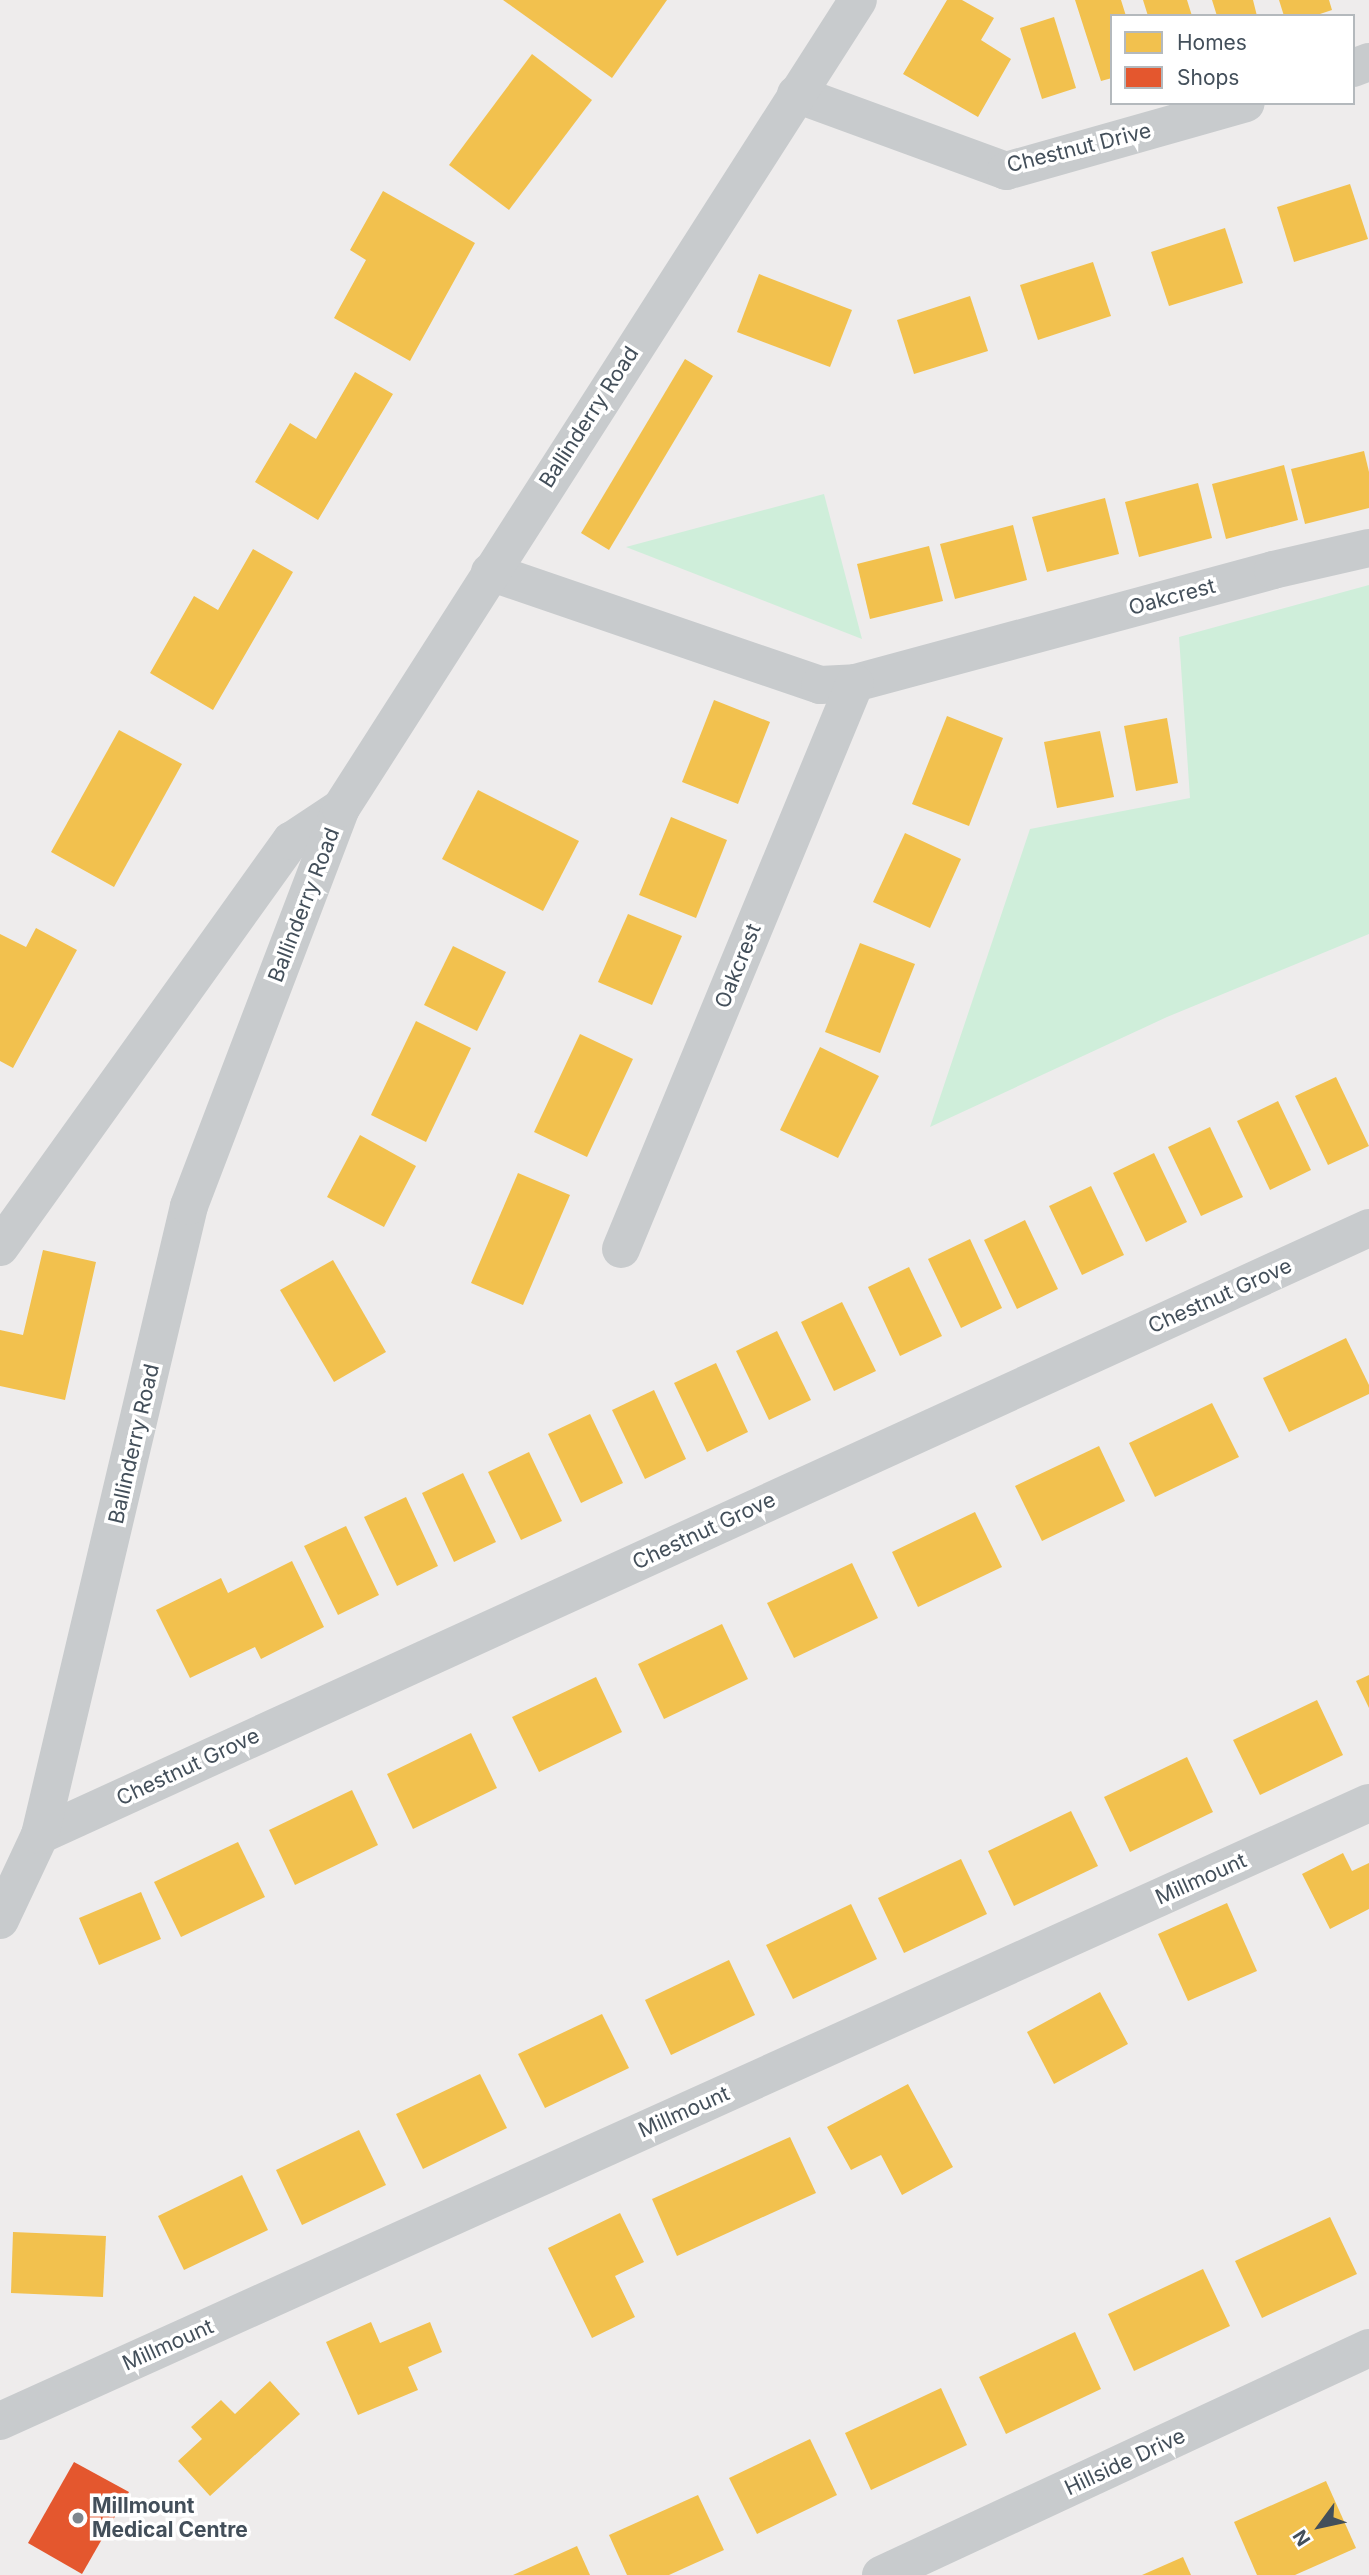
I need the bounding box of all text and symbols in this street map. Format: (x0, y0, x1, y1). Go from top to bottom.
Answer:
legend (1110, 14, 1355, 105)
text: Homes (1177, 30, 1247, 55)
text: Shops (1177, 65, 1239, 90)
street label: Chestnut Drive (1004, 118, 1154, 178)
street label: Ballinderry Road (534, 342, 644, 492)
street label: Oakcrest (1126, 573, 1218, 621)
street label: Ballinderry Road (263, 824, 345, 986)
street label: Oakcrest (710, 920, 766, 1012)
street label: Chestnut Grove (1144, 1253, 1296, 1339)
street label: Ballinderry Road (103, 1362, 165, 1526)
street label: Chestnut Grove (629, 1487, 779, 1575)
street label: Chestnut Grove (113, 1723, 263, 1811)
street label: Millmount (1152, 1848, 1250, 1910)
street label: Millmount (635, 2081, 733, 2143)
street label: Millmount (119, 2314, 217, 2376)
street label: Hillside Drive (1061, 2423, 1189, 2501)
north arrow (1285, 2491, 1355, 2561)
place label: Millmount Medical Centre (92, 2493, 248, 2543)
marker: Millmount Medical Centre (70, 2510, 86, 2526)
text: N (1288, 2525, 1316, 2550)

